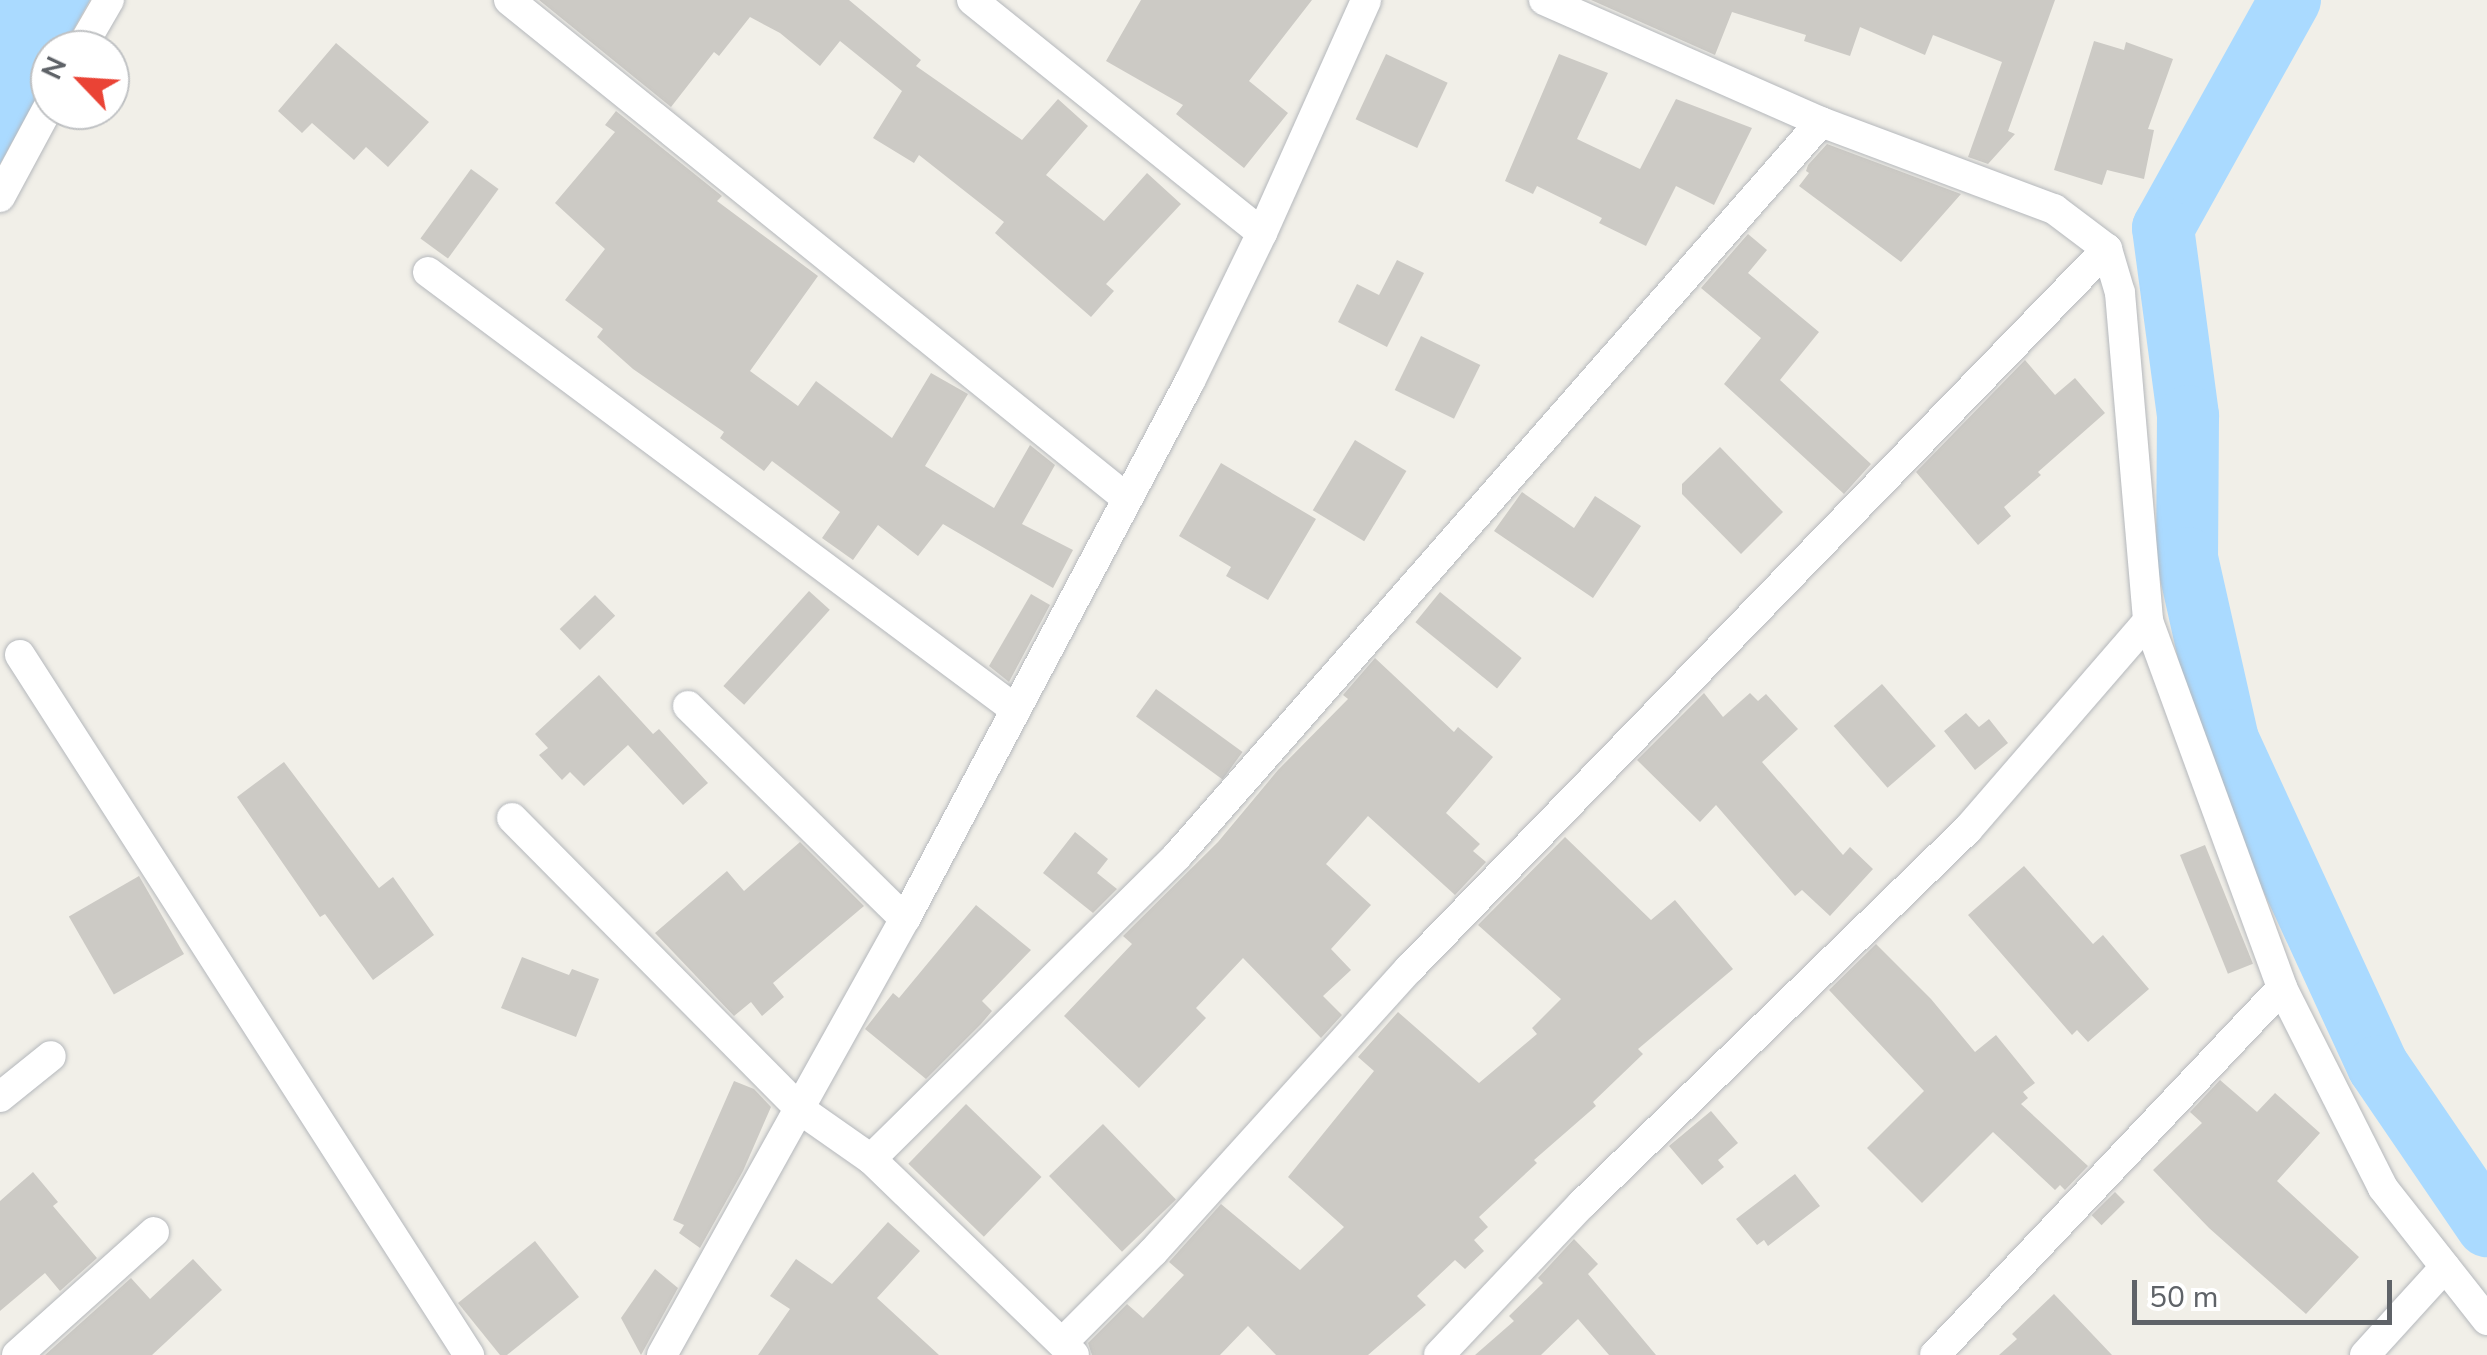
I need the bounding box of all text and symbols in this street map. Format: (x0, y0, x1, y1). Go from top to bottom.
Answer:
north arrow (30, 30, 130, 130)
text: N (33, 51, 76, 86)
scale bar (2137, 1260, 2397, 1322)
text: 50 m (2149, 1277, 2218, 1318)

